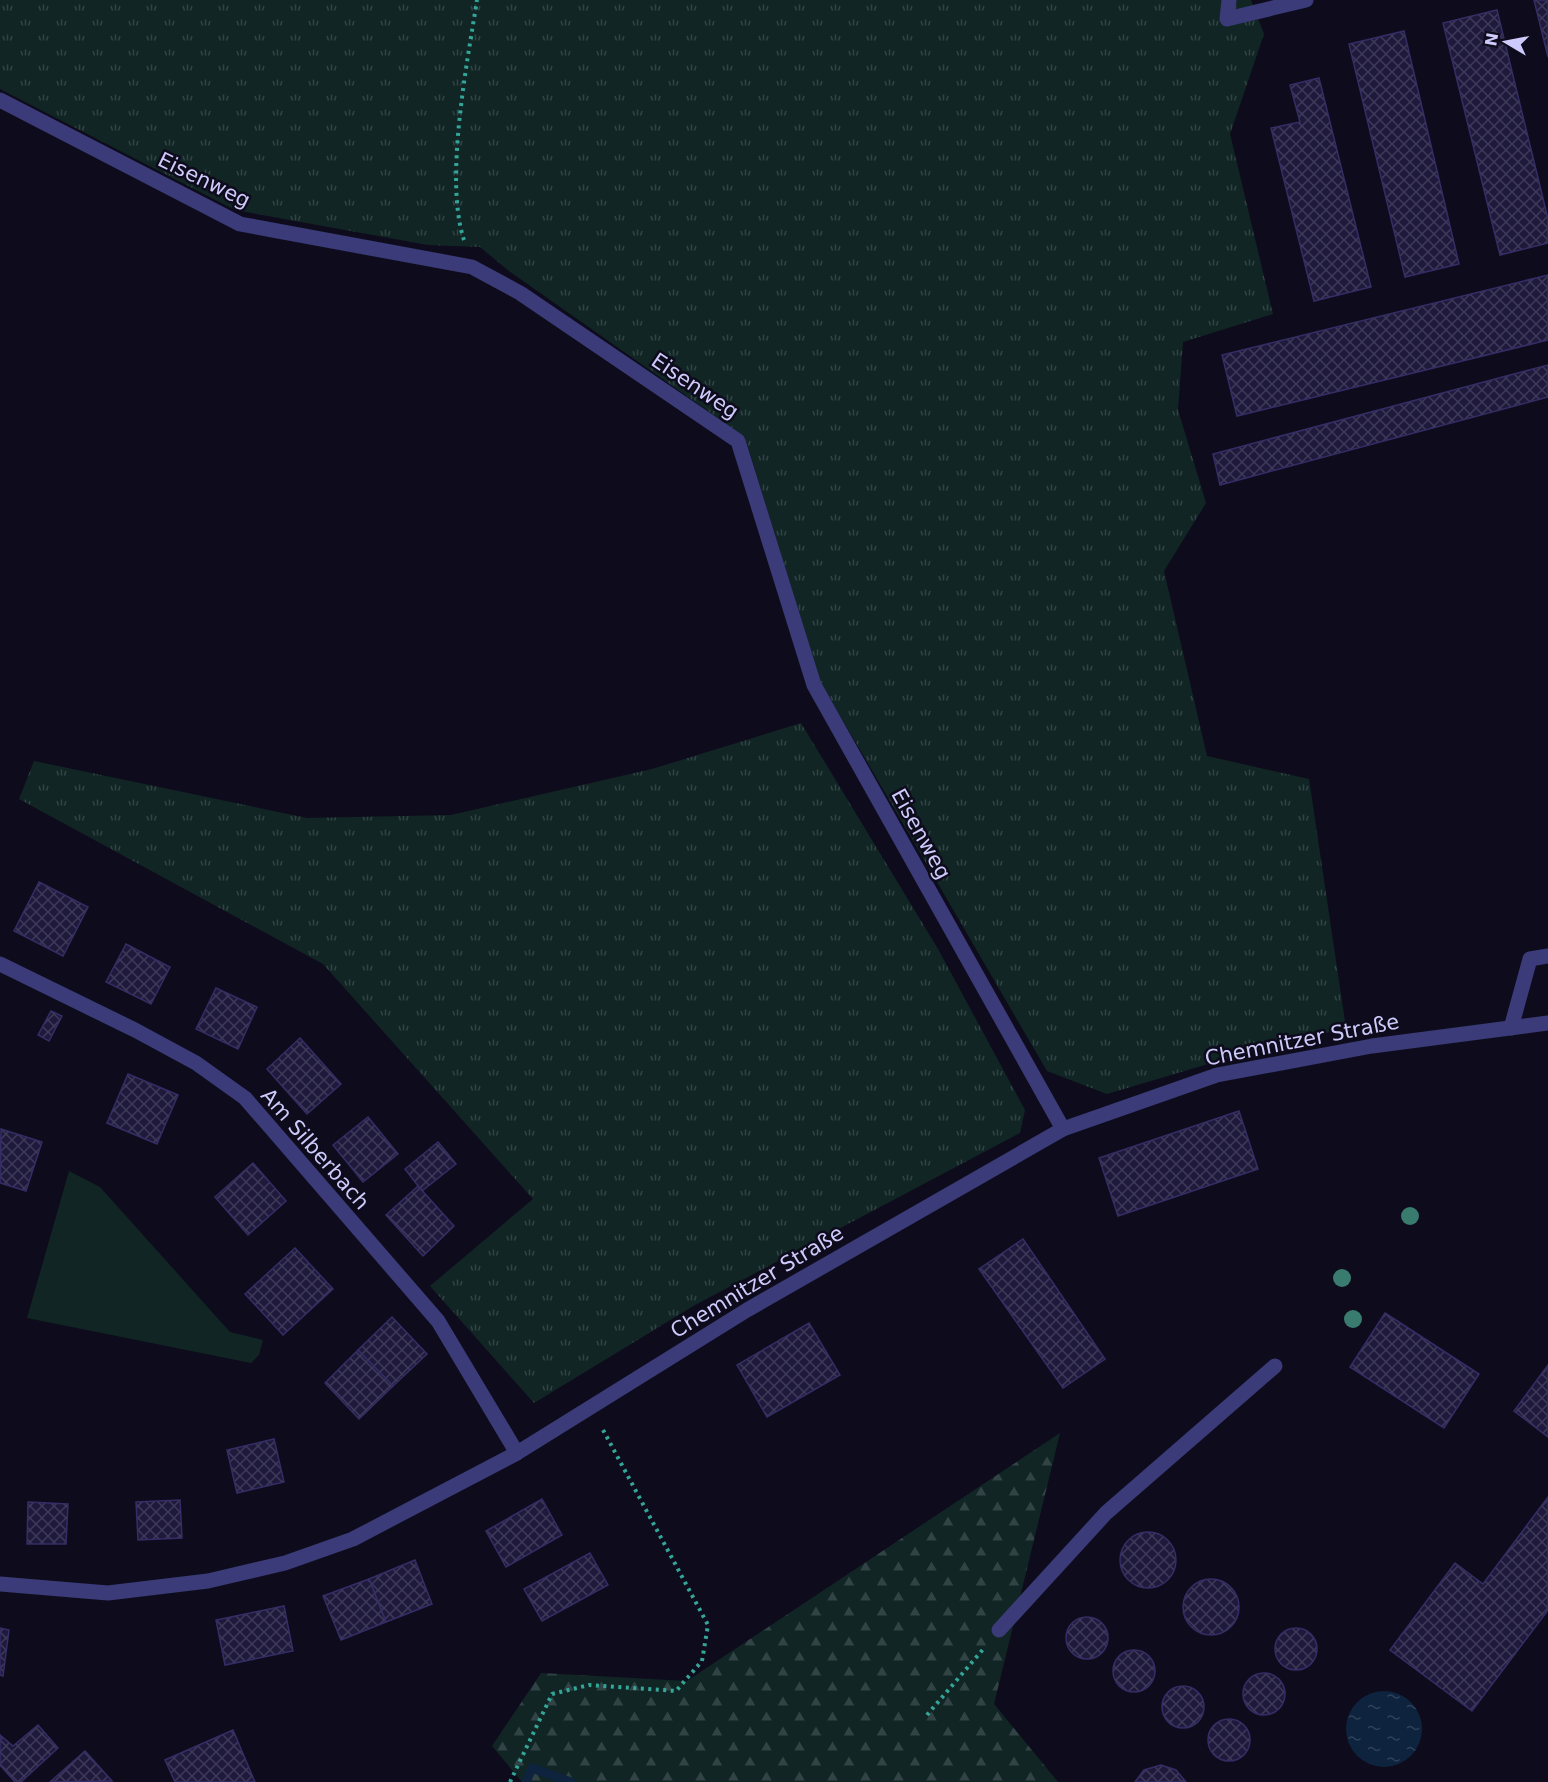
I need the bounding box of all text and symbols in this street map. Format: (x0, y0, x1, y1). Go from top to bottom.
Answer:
north arrow (1476, 12, 1536, 72)
text: N (1481, 31, 1502, 48)
street label: Eisenweg (154, 147, 254, 213)
street label: Eisenweg (647, 348, 743, 424)
street label: Eisenweg (886, 785, 956, 883)
street label: Chemnitzer Straße (1203, 1009, 1401, 1071)
street label: Am Silberbach (256, 1084, 374, 1214)
street label: Chemnitzer Straße (666, 1221, 848, 1343)

